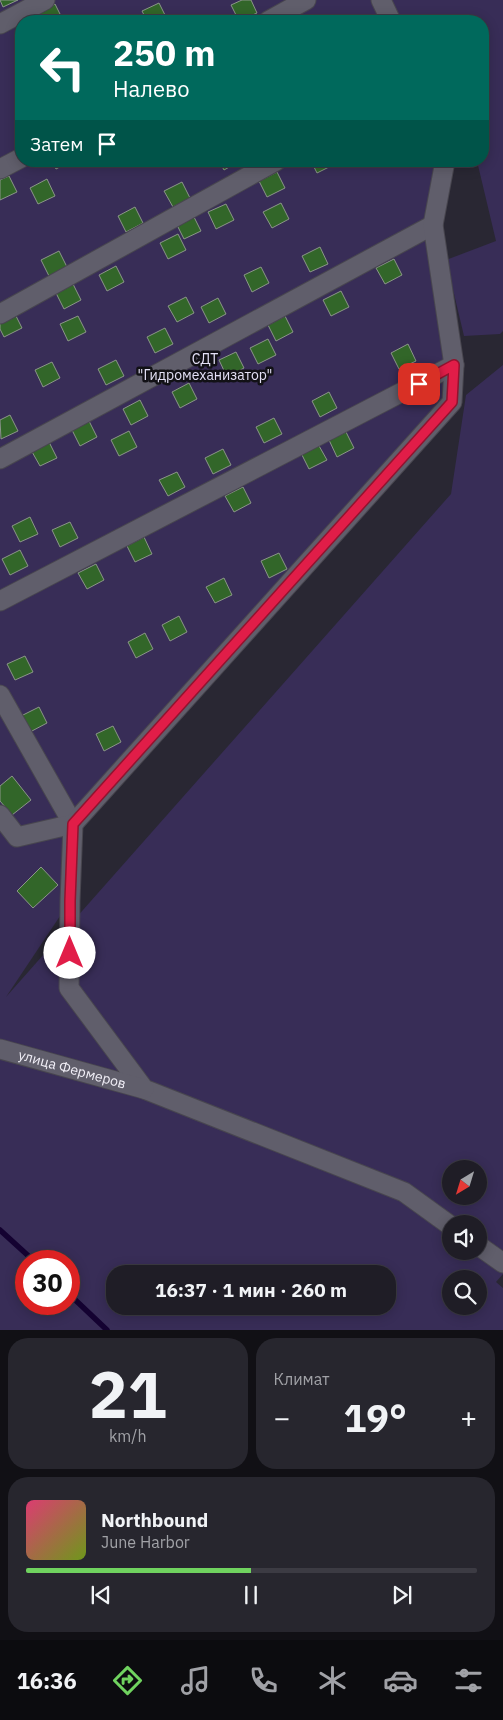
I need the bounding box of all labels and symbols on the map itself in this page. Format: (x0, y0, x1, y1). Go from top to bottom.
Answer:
park label: СДТ "Гидромеханизатор" (138, 350, 272, 384)
pin (398, 363, 440, 405)
position arrow (43, 926, 95, 978)
street label: улица Фермеров (16, 1046, 128, 1093)
north arrow (442, 1160, 488, 1205)
speed limit sign: 30 (15, 1250, 80, 1315)

